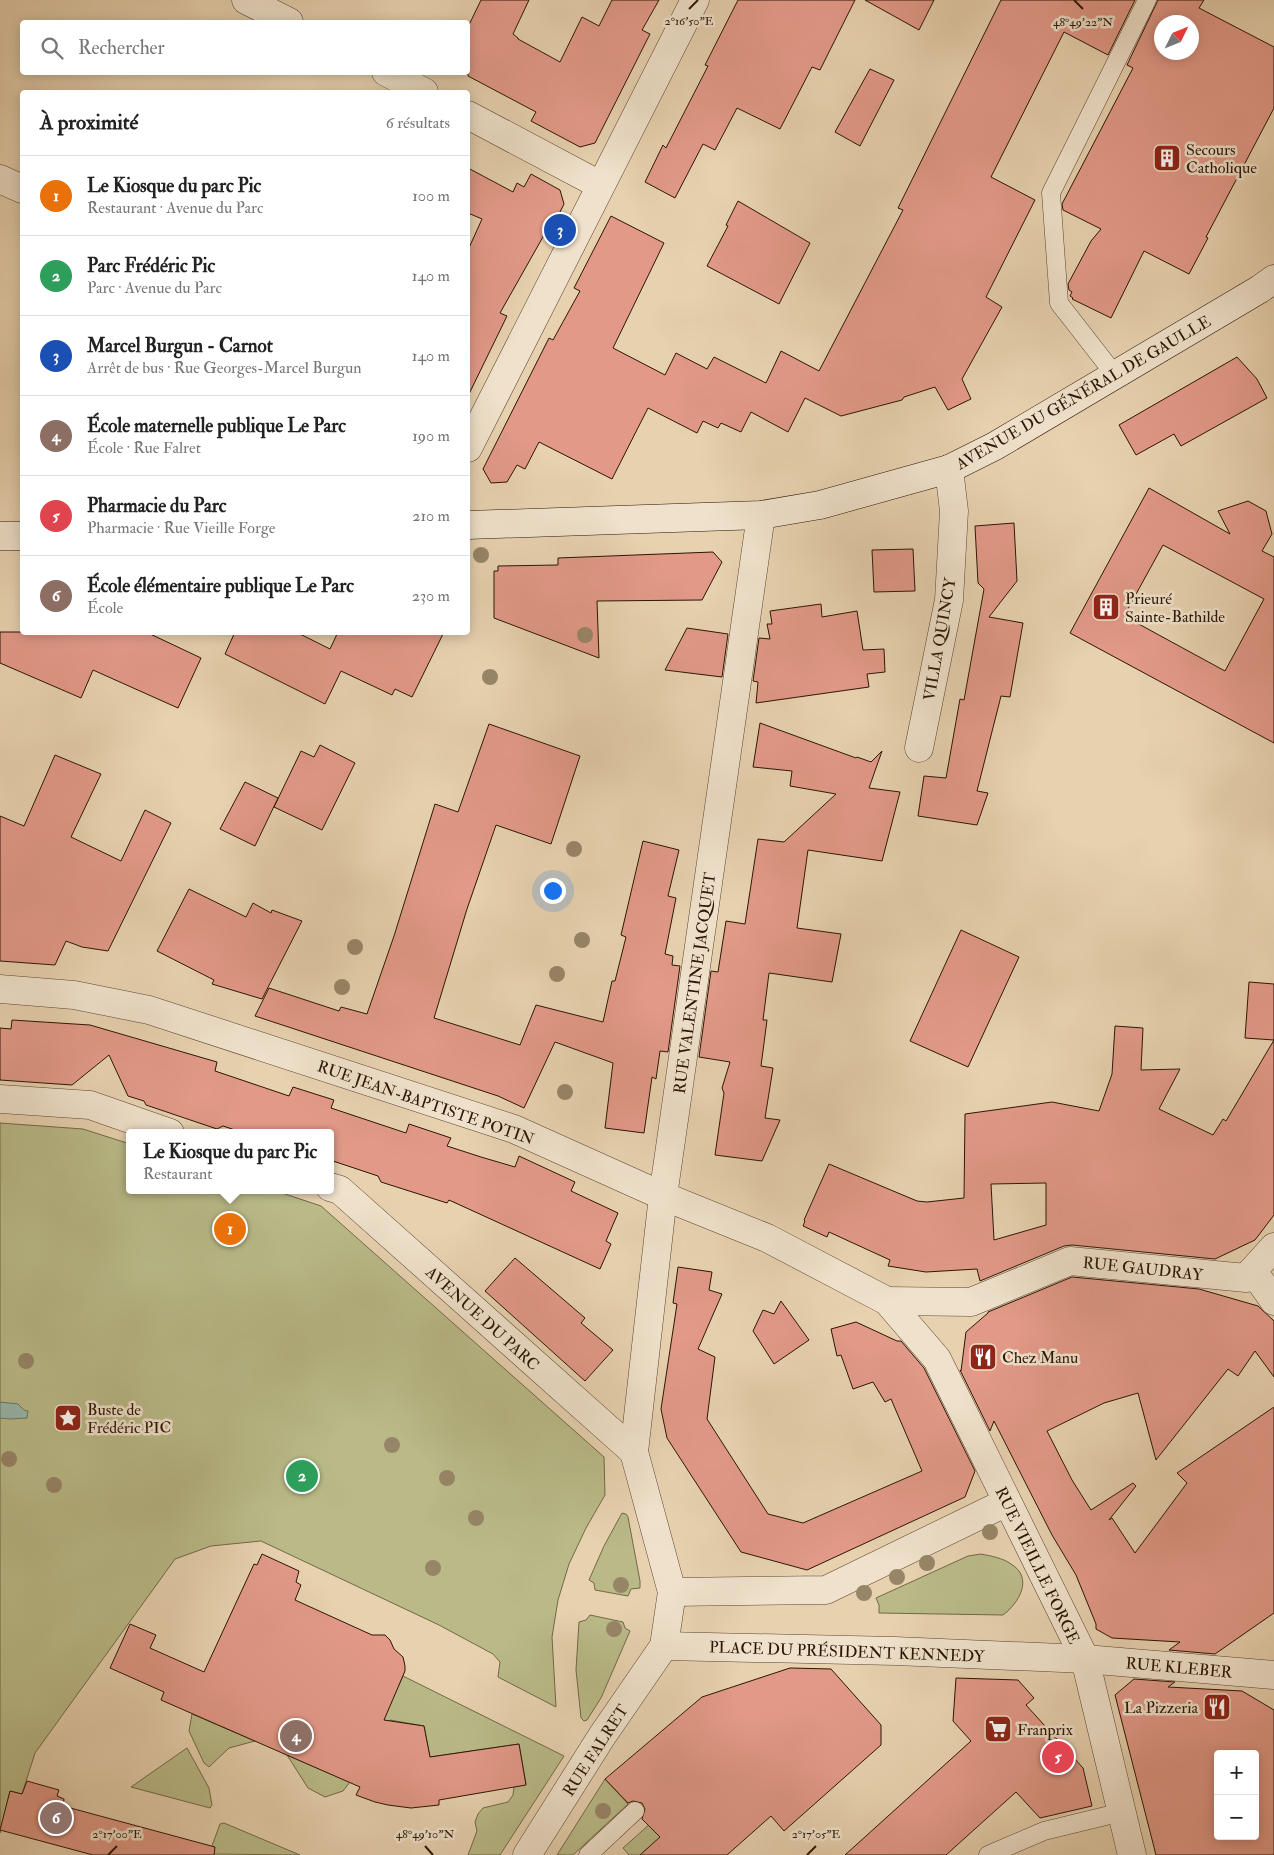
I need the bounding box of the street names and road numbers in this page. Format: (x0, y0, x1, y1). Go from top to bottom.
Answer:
street label: AVENUE DU GÉNÉRAL DE GAULLE (951, 311, 1214, 475)
street label: VILLA QUINCY (919, 575, 961, 702)
street label: RUE VALENTINE JACQUET (670, 871, 721, 1095)
street label: RUE JEAN-BAPTISTE POTIN (314, 1056, 537, 1151)
street label: RUE GAUDRAY (1082, 1253, 1205, 1285)
street label: AVENUE DU PARC (421, 1262, 543, 1375)
street label: RUE VIEILLE FORGE (990, 1484, 1084, 1647)
street label: PLACE DU PRÉSIDENT KENNEDY (709, 1636, 986, 1667)
street label: RUE KLEBER (1125, 1653, 1234, 1683)
street label: RUE FALRET (559, 1701, 633, 1800)

